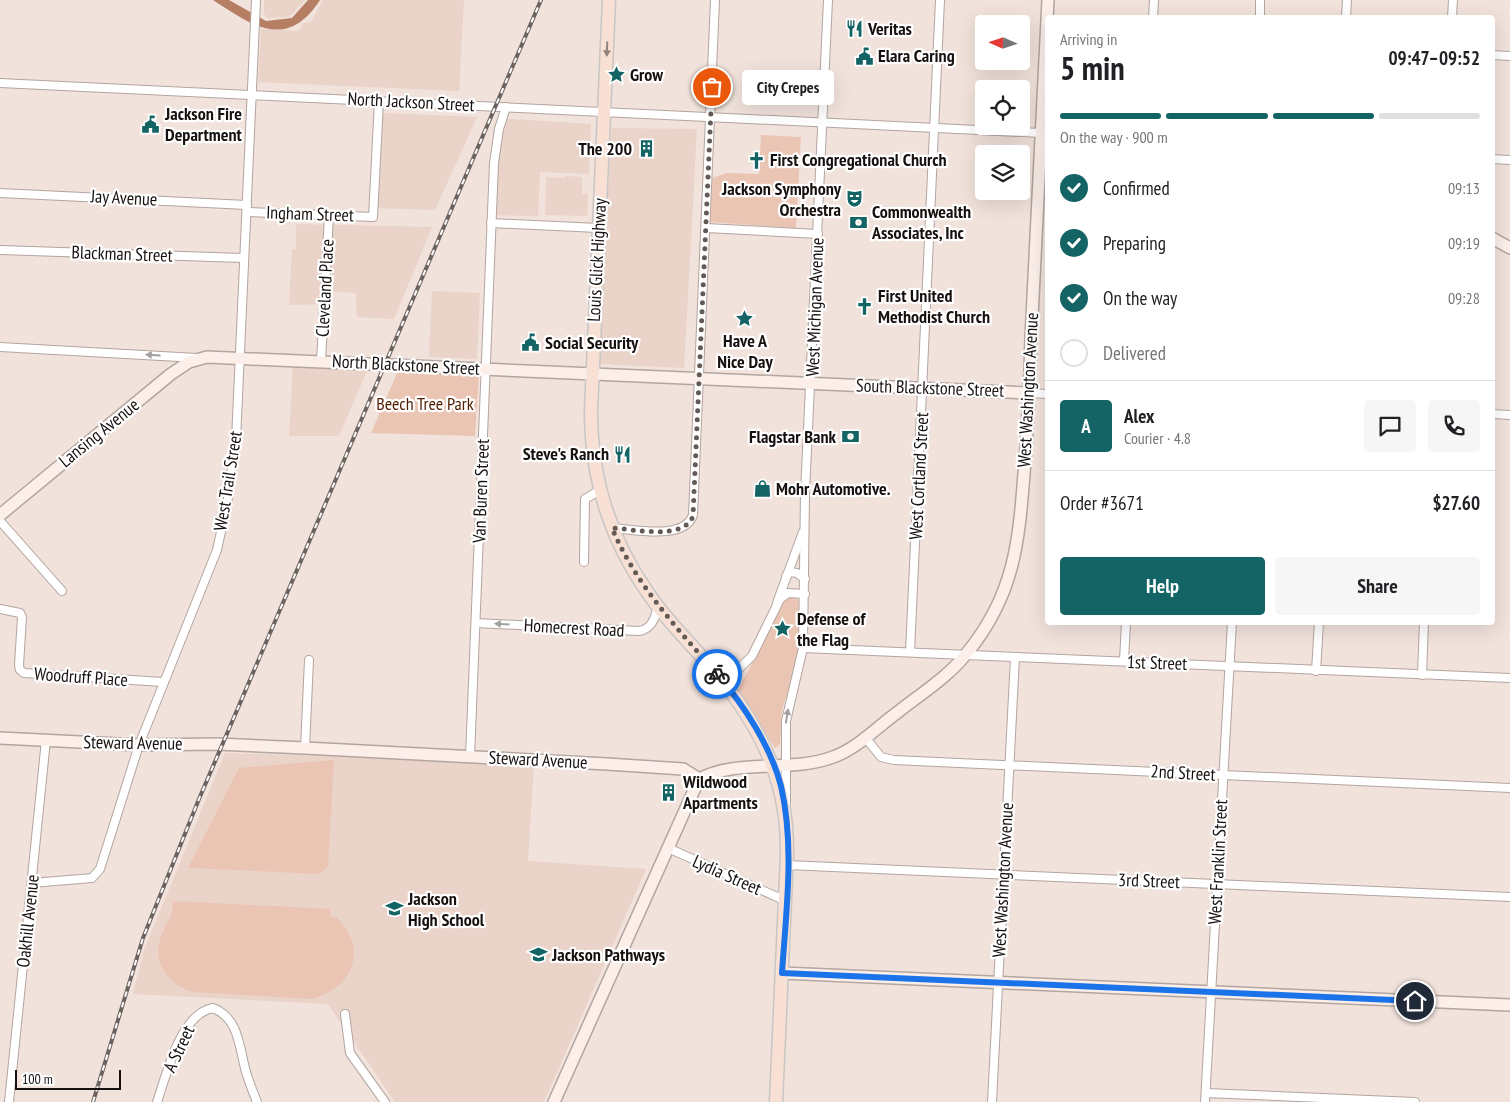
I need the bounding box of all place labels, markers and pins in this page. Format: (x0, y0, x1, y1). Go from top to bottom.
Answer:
place label: Veritas (867, 17, 912, 40)
restaurant icon: Veritas (844, 19, 864, 39)
place label: Elara Caring (878, 44, 955, 67)
public building icon: Elara Caring (854, 46, 874, 66)
place label: Grow (630, 63, 663, 86)
place icon: Grow (606, 65, 626, 85)
pin (691, 66, 733, 108)
callout: City Crepes (742, 70, 834, 104)
place label: Jackson Fire Department (164, 102, 242, 146)
public building icon: Jackson Fire Department (141, 114, 161, 134)
place label: The 200 (578, 137, 632, 160)
building icon: The 200 (636, 139, 656, 159)
place label: First Congregational Church (770, 148, 947, 171)
church icon: First Congregational Church (746, 150, 766, 170)
place label: Jackson Symphony Orchestra (721, 177, 842, 221)
theatre icon: Jackson Symphony Orchestra (845, 189, 865, 209)
place label: Commonwealth Associates, Inc (871, 200, 971, 244)
bank icon: Commonwealth Associates, Inc (848, 212, 868, 232)
place label: First United Methodist Church (878, 284, 990, 328)
church icon: First United Methodist Church (854, 296, 874, 316)
place icon: Have A Nice Day (735, 308, 755, 328)
place label: Have A Nice Day (717, 329, 774, 373)
place label: Social Security (545, 331, 639, 354)
public building icon: Social Security (521, 333, 541, 353)
place label: Flagstar Bank (749, 425, 837, 448)
bank icon: Flagstar Bank (840, 427, 860, 447)
place label: Steve's Ranch (523, 442, 609, 465)
restaurant icon: Steve's Ranch (613, 444, 633, 464)
place label: Mohr Automotive. (776, 477, 891, 500)
shop icon: Mohr Automotive. (752, 479, 772, 499)
place label: Defense of the Flag (797, 607, 866, 651)
place icon: Defense of the Flag (773, 619, 793, 639)
place label: Wildwood Apartments (682, 770, 758, 814)
building icon: Wildwood Apartments (659, 782, 679, 802)
place label: Jackson High School (407, 887, 485, 931)
school or university icon: Jackson High School (384, 899, 404, 919)
place label: Jackson Pathways (551, 943, 665, 966)
school or university icon: Jackson Pathways (528, 945, 548, 965)
pin (1394, 980, 1436, 1022)

